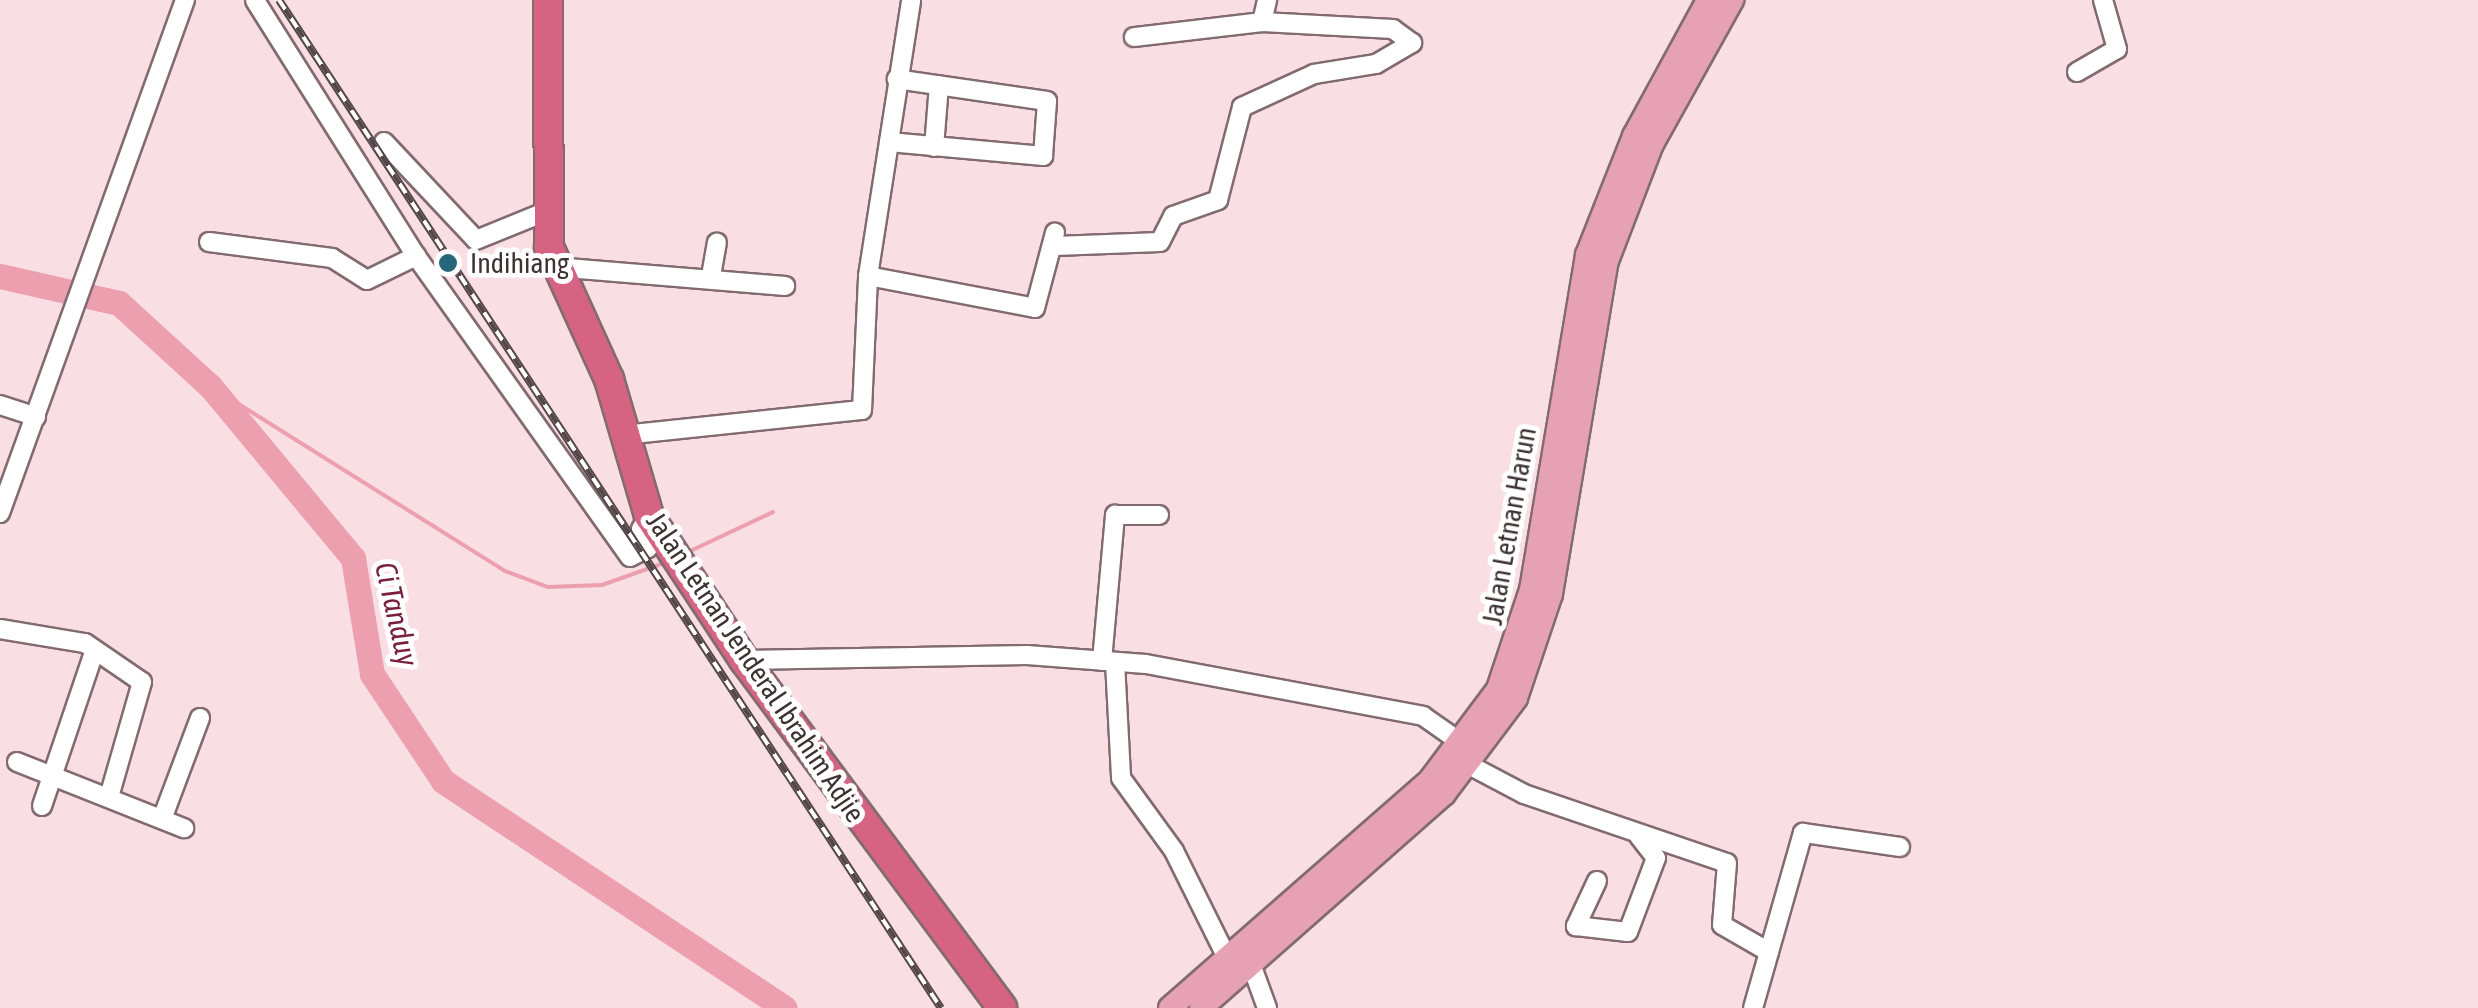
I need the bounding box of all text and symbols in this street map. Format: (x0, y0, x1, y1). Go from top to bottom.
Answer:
place label: Indihiang (470, 246, 569, 280)
marker: Indihiang (435, 250, 461, 276)
street label: Jalan Letnan Harun (1475, 425, 1543, 627)
street label: Jalan Letnan Jenderal Ibrahim Adjie (640, 506, 872, 828)
water label: Ci Tanduy (368, 559, 426, 669)

